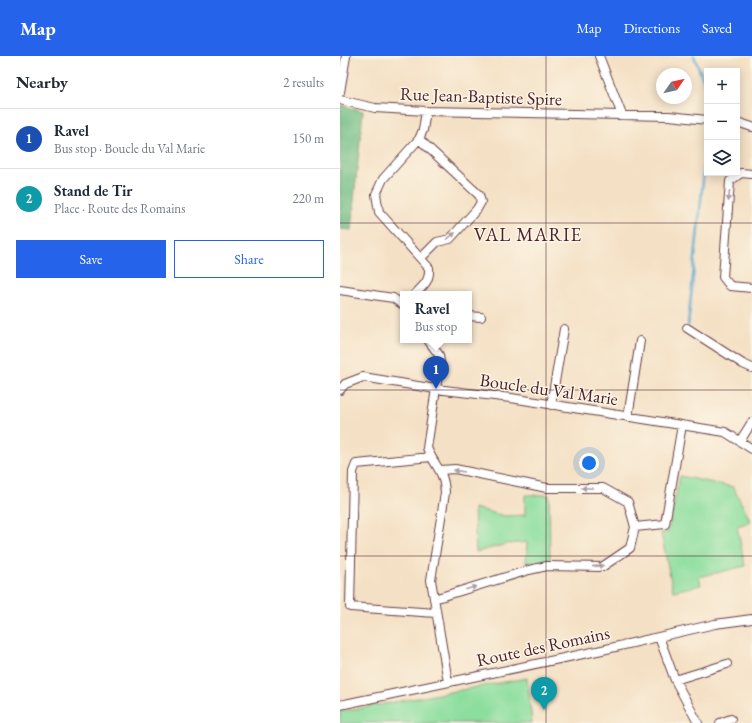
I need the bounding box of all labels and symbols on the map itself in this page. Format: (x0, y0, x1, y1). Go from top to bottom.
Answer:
north arrow (656, 68, 692, 104)
street label: Rue Jean-Baptiste Spire (400, 82, 562, 110)
one-way arrow (726, 190, 732, 202)
district label: VAL MARIE (474, 222, 582, 247)
one-way arrow (446, 231, 457, 240)
pin: 1 (423, 356, 449, 389)
street label: Boucle du Val Marie (478, 368, 620, 410)
your location (579, 453, 599, 473)
one-way arrow (452, 468, 465, 474)
one-way arrow (580, 485, 593, 491)
one-way arrow (591, 562, 604, 569)
one-way arrow (465, 585, 477, 591)
street label: Route des Romains (474, 621, 612, 671)
pin: 2 (531, 677, 557, 710)

